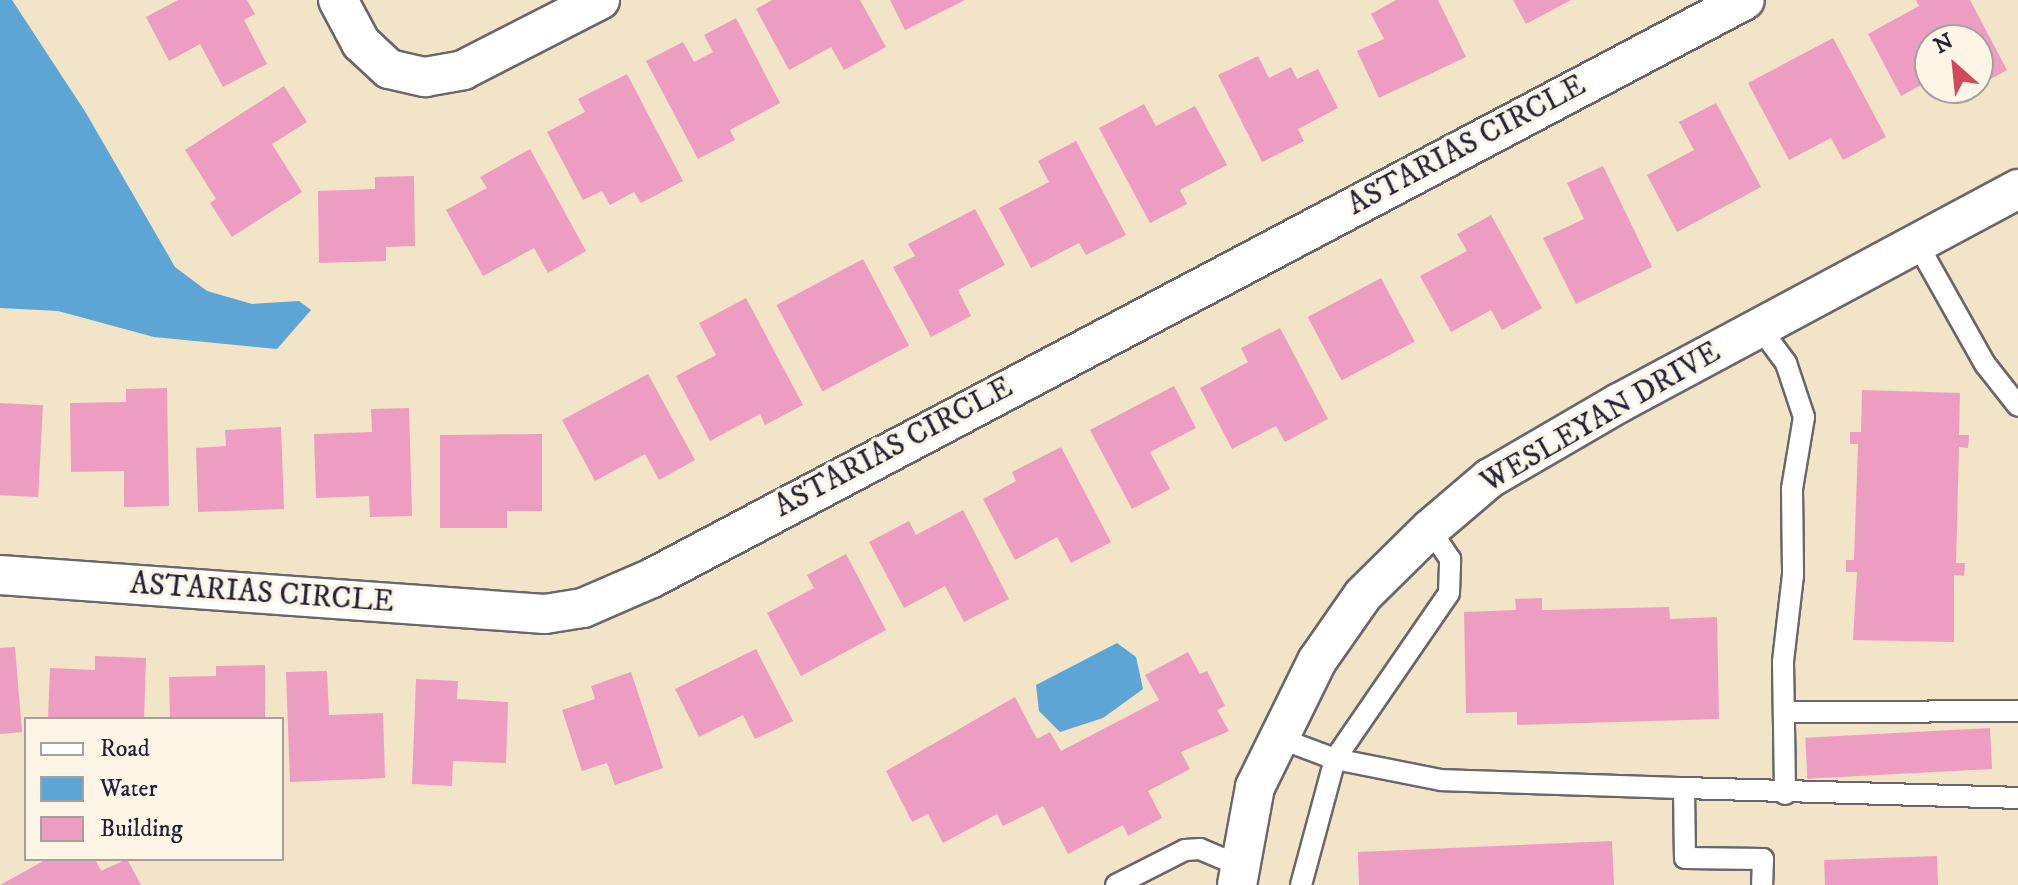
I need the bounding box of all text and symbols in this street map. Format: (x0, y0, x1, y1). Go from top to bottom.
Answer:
north arrow (1914, 24, 1994, 104)
text: N (1930, 28, 1958, 60)
street label: ASTARIAS CIRCLE (1342, 68, 1592, 224)
street label: WESLEYAN DRIVE (1475, 335, 1727, 501)
street label: ASTARIAS CIRCLE (769, 370, 1019, 526)
street label: ASTARIAS CIRCLE (129, 567, 395, 621)
legend (24, 717, 284, 861)
text: Road (100, 734, 150, 764)
text: Water (100, 774, 157, 804)
text: Building (100, 814, 183, 844)

